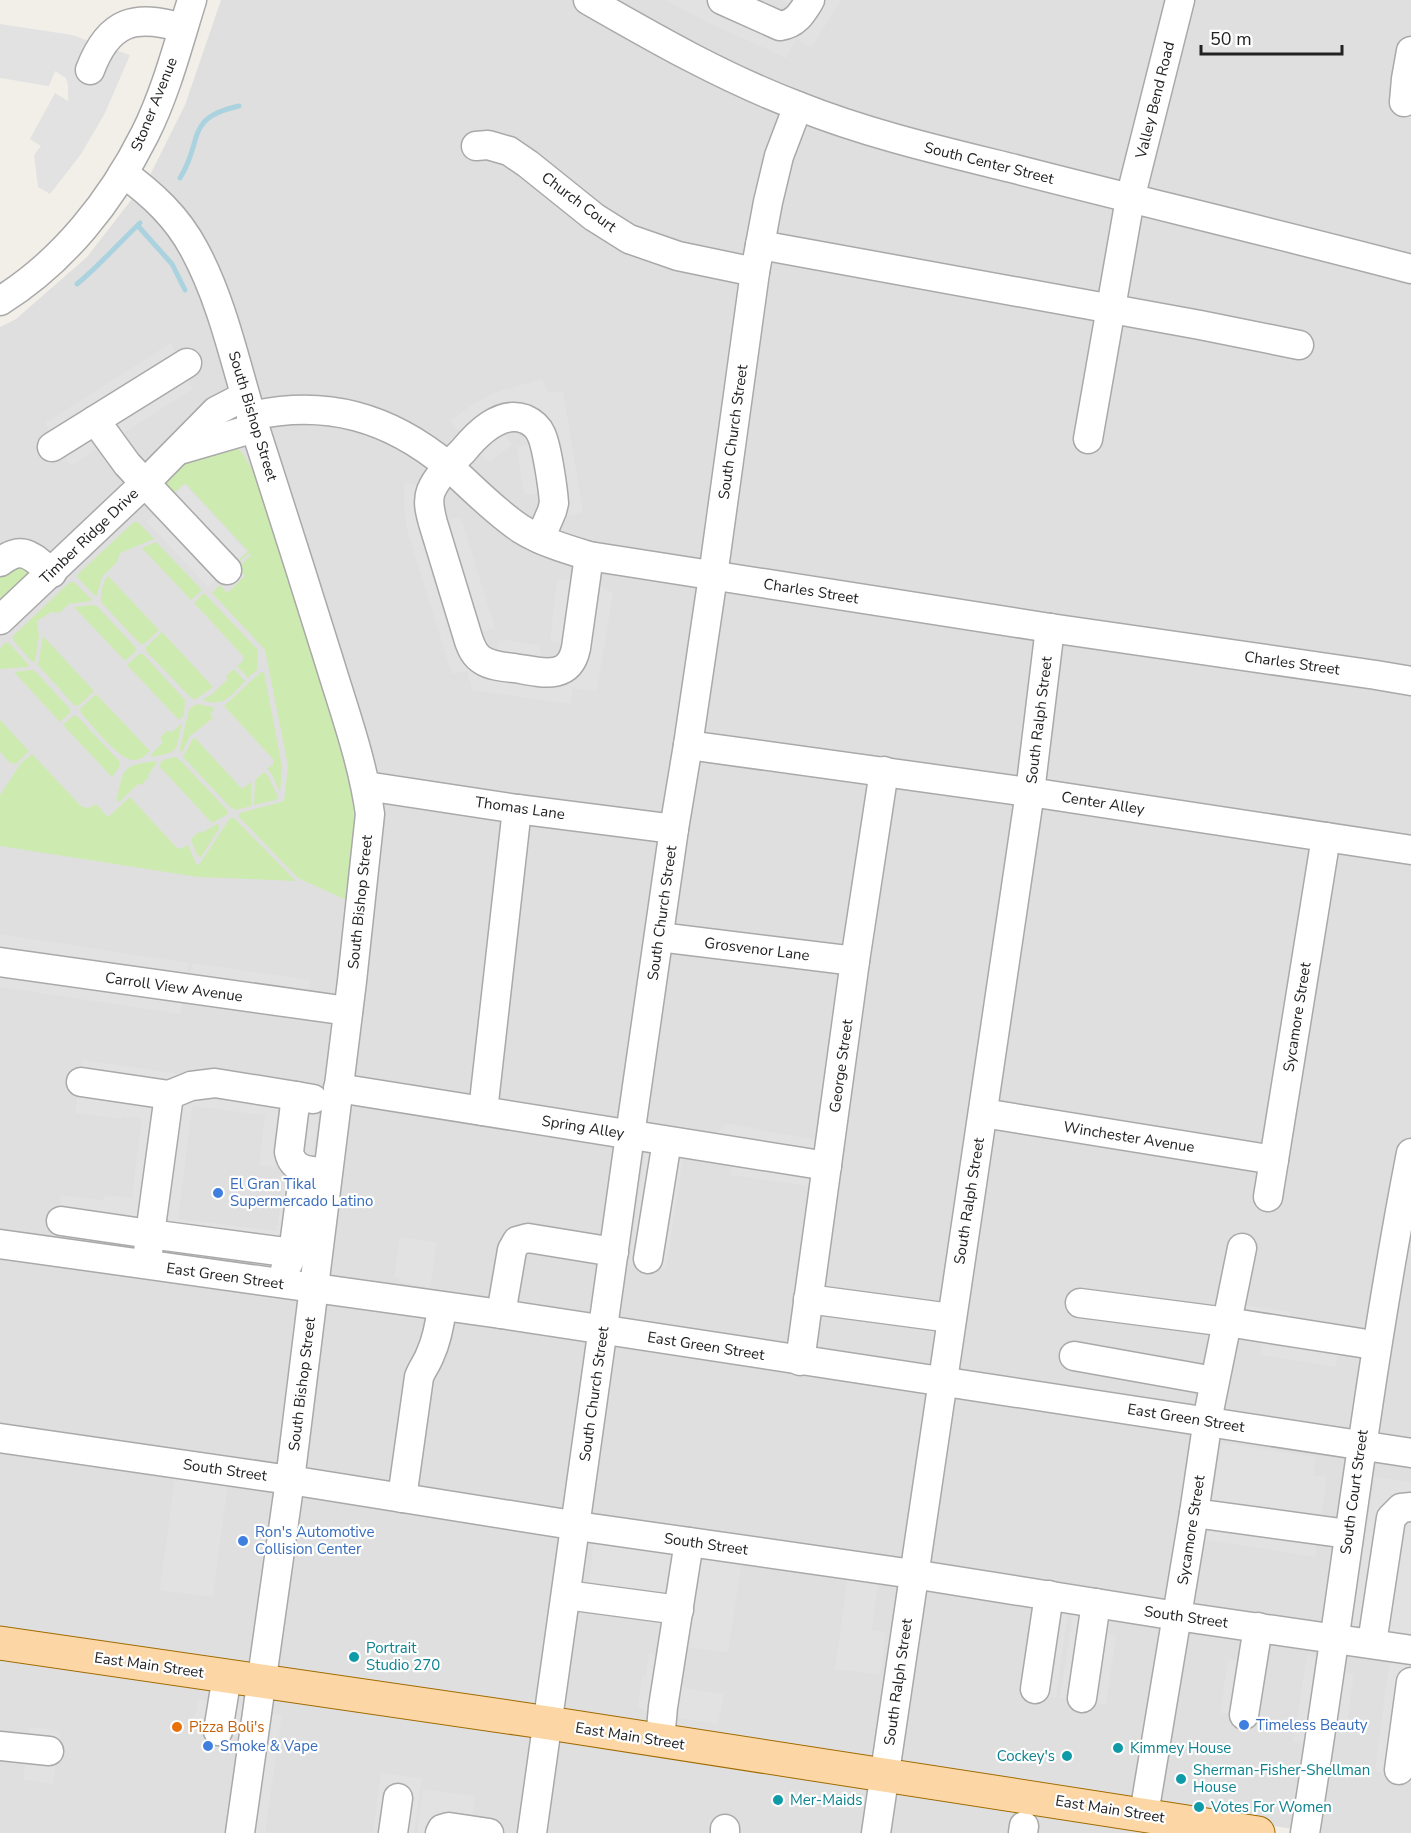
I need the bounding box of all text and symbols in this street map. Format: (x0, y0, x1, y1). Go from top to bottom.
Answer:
scale bar (1201, 18, 1342, 56)
text: 50 m (1210, 27, 1252, 51)
street label: Valley Bend Road (1131, 39, 1179, 162)
street label: Stoner Avenue (126, 54, 182, 154)
street label: South Center Street (922, 137, 1057, 189)
street label: Church Court (537, 167, 621, 237)
street label: South Bishop Street (224, 349, 282, 484)
street label: South Church Street (714, 362, 752, 501)
street label: Timber Ridge Drive (35, 484, 143, 588)
street label: Charles Street (762, 574, 861, 609)
street label: Charles Street (1243, 646, 1342, 680)
street label: South Ralph Street (1021, 654, 1057, 785)
street label: Center Alley (1060, 787, 1146, 819)
street label: Thomas Lane (474, 792, 566, 824)
street label: South Bishop Street (343, 833, 377, 970)
street label: South Church Street (643, 843, 681, 982)
street label: Grosvenor Lane (703, 933, 811, 965)
street label: Sycamore Street (1278, 960, 1316, 1073)
street label: Carroll View Avenue (104, 967, 244, 1007)
street label: George Street (825, 1017, 858, 1114)
street label: Spring Alley (540, 1111, 626, 1143)
street label: Winchester Avenue (1062, 1117, 1196, 1157)
street label: South Ralph Street (949, 1135, 989, 1266)
place label: El Gran Tikal Supermercado Latino (230, 1174, 373, 1211)
marker: El Gran Tikal Supermercado Latino (211, 1186, 225, 1200)
street label: East Green Street (165, 1258, 286, 1294)
street label: South Bishop Street (284, 1315, 320, 1452)
street label: South Church Street (575, 1324, 613, 1463)
street label: East Green Street (646, 1327, 767, 1365)
street label: East Green Street (1126, 1399, 1247, 1437)
street label: South Court Street (1335, 1428, 1373, 1556)
street label: South Street (182, 1454, 269, 1486)
street label: Sycamore Street (1172, 1473, 1210, 1586)
place label: Ron's Automotive Collision Center (255, 1522, 374, 1559)
street label: South Street (663, 1528, 750, 1560)
marker: Ron's Automotive Collision Center (236, 1534, 250, 1548)
street label: South Street (1143, 1601, 1230, 1633)
street label: South Ralph Street (879, 1616, 917, 1747)
place label: Portrait Studio 270 (366, 1638, 440, 1675)
street label: East Main Street (93, 1647, 206, 1683)
marker: Portrait Studio 270 (347, 1650, 361, 1664)
place label: Timeless Beauty (1256, 1715, 1368, 1735)
place label: Pizza Boli's (189, 1717, 265, 1737)
street label: East Main Street (574, 1717, 687, 1755)
marker: Timeless Beauty (1237, 1718, 1251, 1732)
marker: Pizza Boli's (170, 1720, 184, 1734)
place label: Smoke & Vape (220, 1736, 318, 1756)
place label: Kimmey House (1130, 1738, 1231, 1758)
marker: Smoke & Vape (201, 1739, 215, 1753)
marker: Kimmey House (1111, 1741, 1125, 1755)
place label: Cockey's (997, 1746, 1055, 1766)
marker: Cockey's (1060, 1749, 1074, 1763)
place label: Sherman-Fisher-Shellman House (1193, 1760, 1370, 1797)
marker: Sherman-Fisher-Shellman House (1174, 1772, 1188, 1786)
place label: Mer-Maids (790, 1790, 862, 1810)
street label: East Main Street (1054, 1790, 1167, 1828)
marker: Mer-Maids (771, 1793, 785, 1807)
place label: Votes For Women (1210, 1797, 1332, 1817)
marker: Votes For Women (1192, 1800, 1206, 1814)

